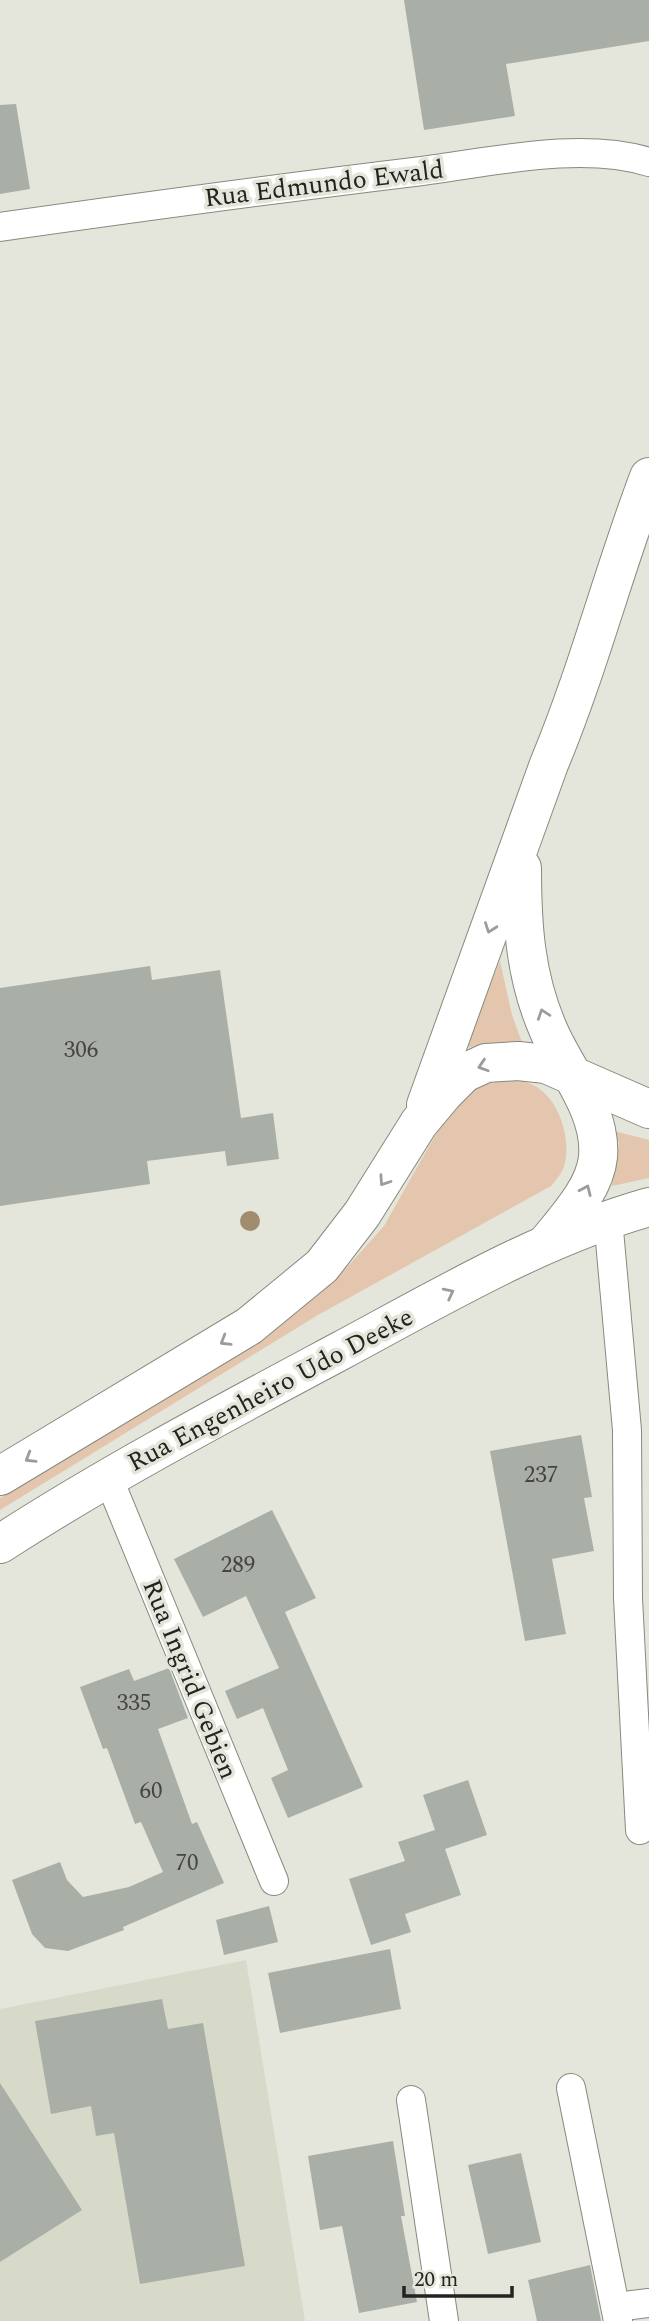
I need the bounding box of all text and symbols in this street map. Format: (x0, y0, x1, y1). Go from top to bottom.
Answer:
street label: Rua Edmundo Ewald (202, 149, 446, 219)
one-way arrow (484, 921, 498, 933)
one-way arrow (536, 1008, 551, 1020)
house number: 306 (64, 1033, 98, 1068)
one-way arrow (477, 1058, 489, 1073)
one-way arrow (379, 1173, 392, 1186)
one-way arrow (578, 1185, 592, 1197)
one-way arrow (442, 1288, 454, 1302)
street label: Rua Engenheiro Udo Deeke (120, 1297, 421, 1482)
one-way arrow (219, 1332, 232, 1345)
one-way arrow (24, 1449, 37, 1462)
house number: 237 (524, 1458, 558, 1493)
house number: 289 (221, 1548, 255, 1583)
street label: Rua Ingrid Gebien (132, 1573, 248, 1785)
house number: 335 (117, 1686, 151, 1721)
house number: 60 (140, 1774, 163, 1809)
house number: 70 (176, 1846, 199, 1881)
scale bar (404, 2254, 512, 2298)
text: 20 m (414, 2264, 458, 2296)

